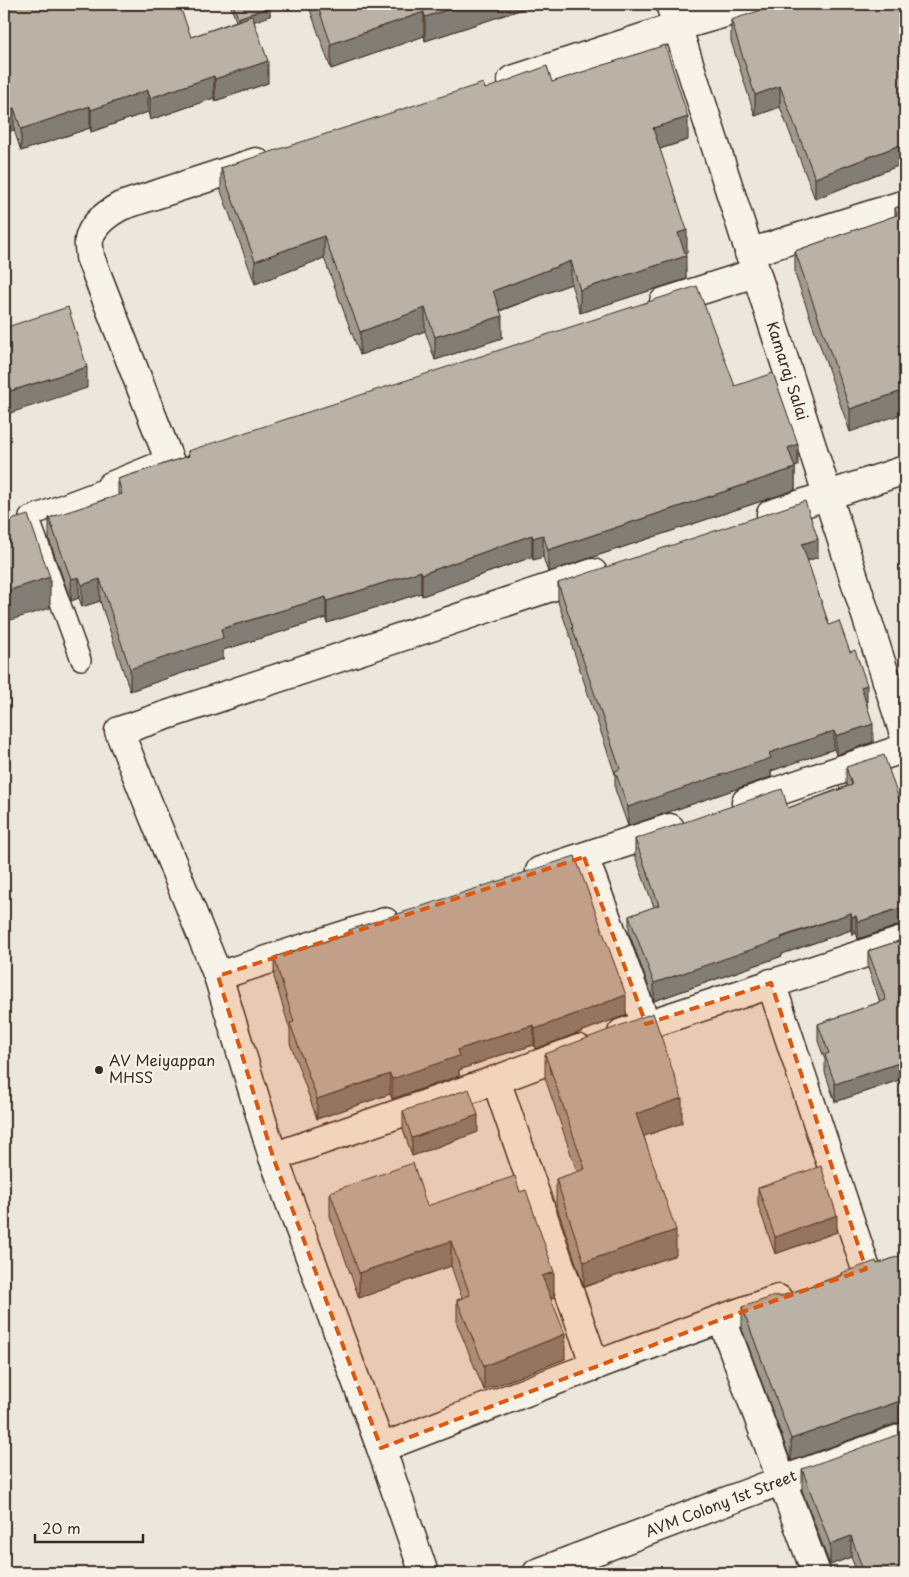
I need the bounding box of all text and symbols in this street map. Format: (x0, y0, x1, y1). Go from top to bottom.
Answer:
street label: Kamaraj Salai (762, 318, 815, 423)
place label: AV Meiyappan MHSS (109, 1048, 215, 1088)
marker: AV Meiyappan MHSS (93, 1064, 105, 1076)
street label: AVM Colony 1st Street (641, 1463, 799, 1542)
scale bar (35, 1512, 142, 1544)
text: 20 m (42, 1516, 81, 1539)

